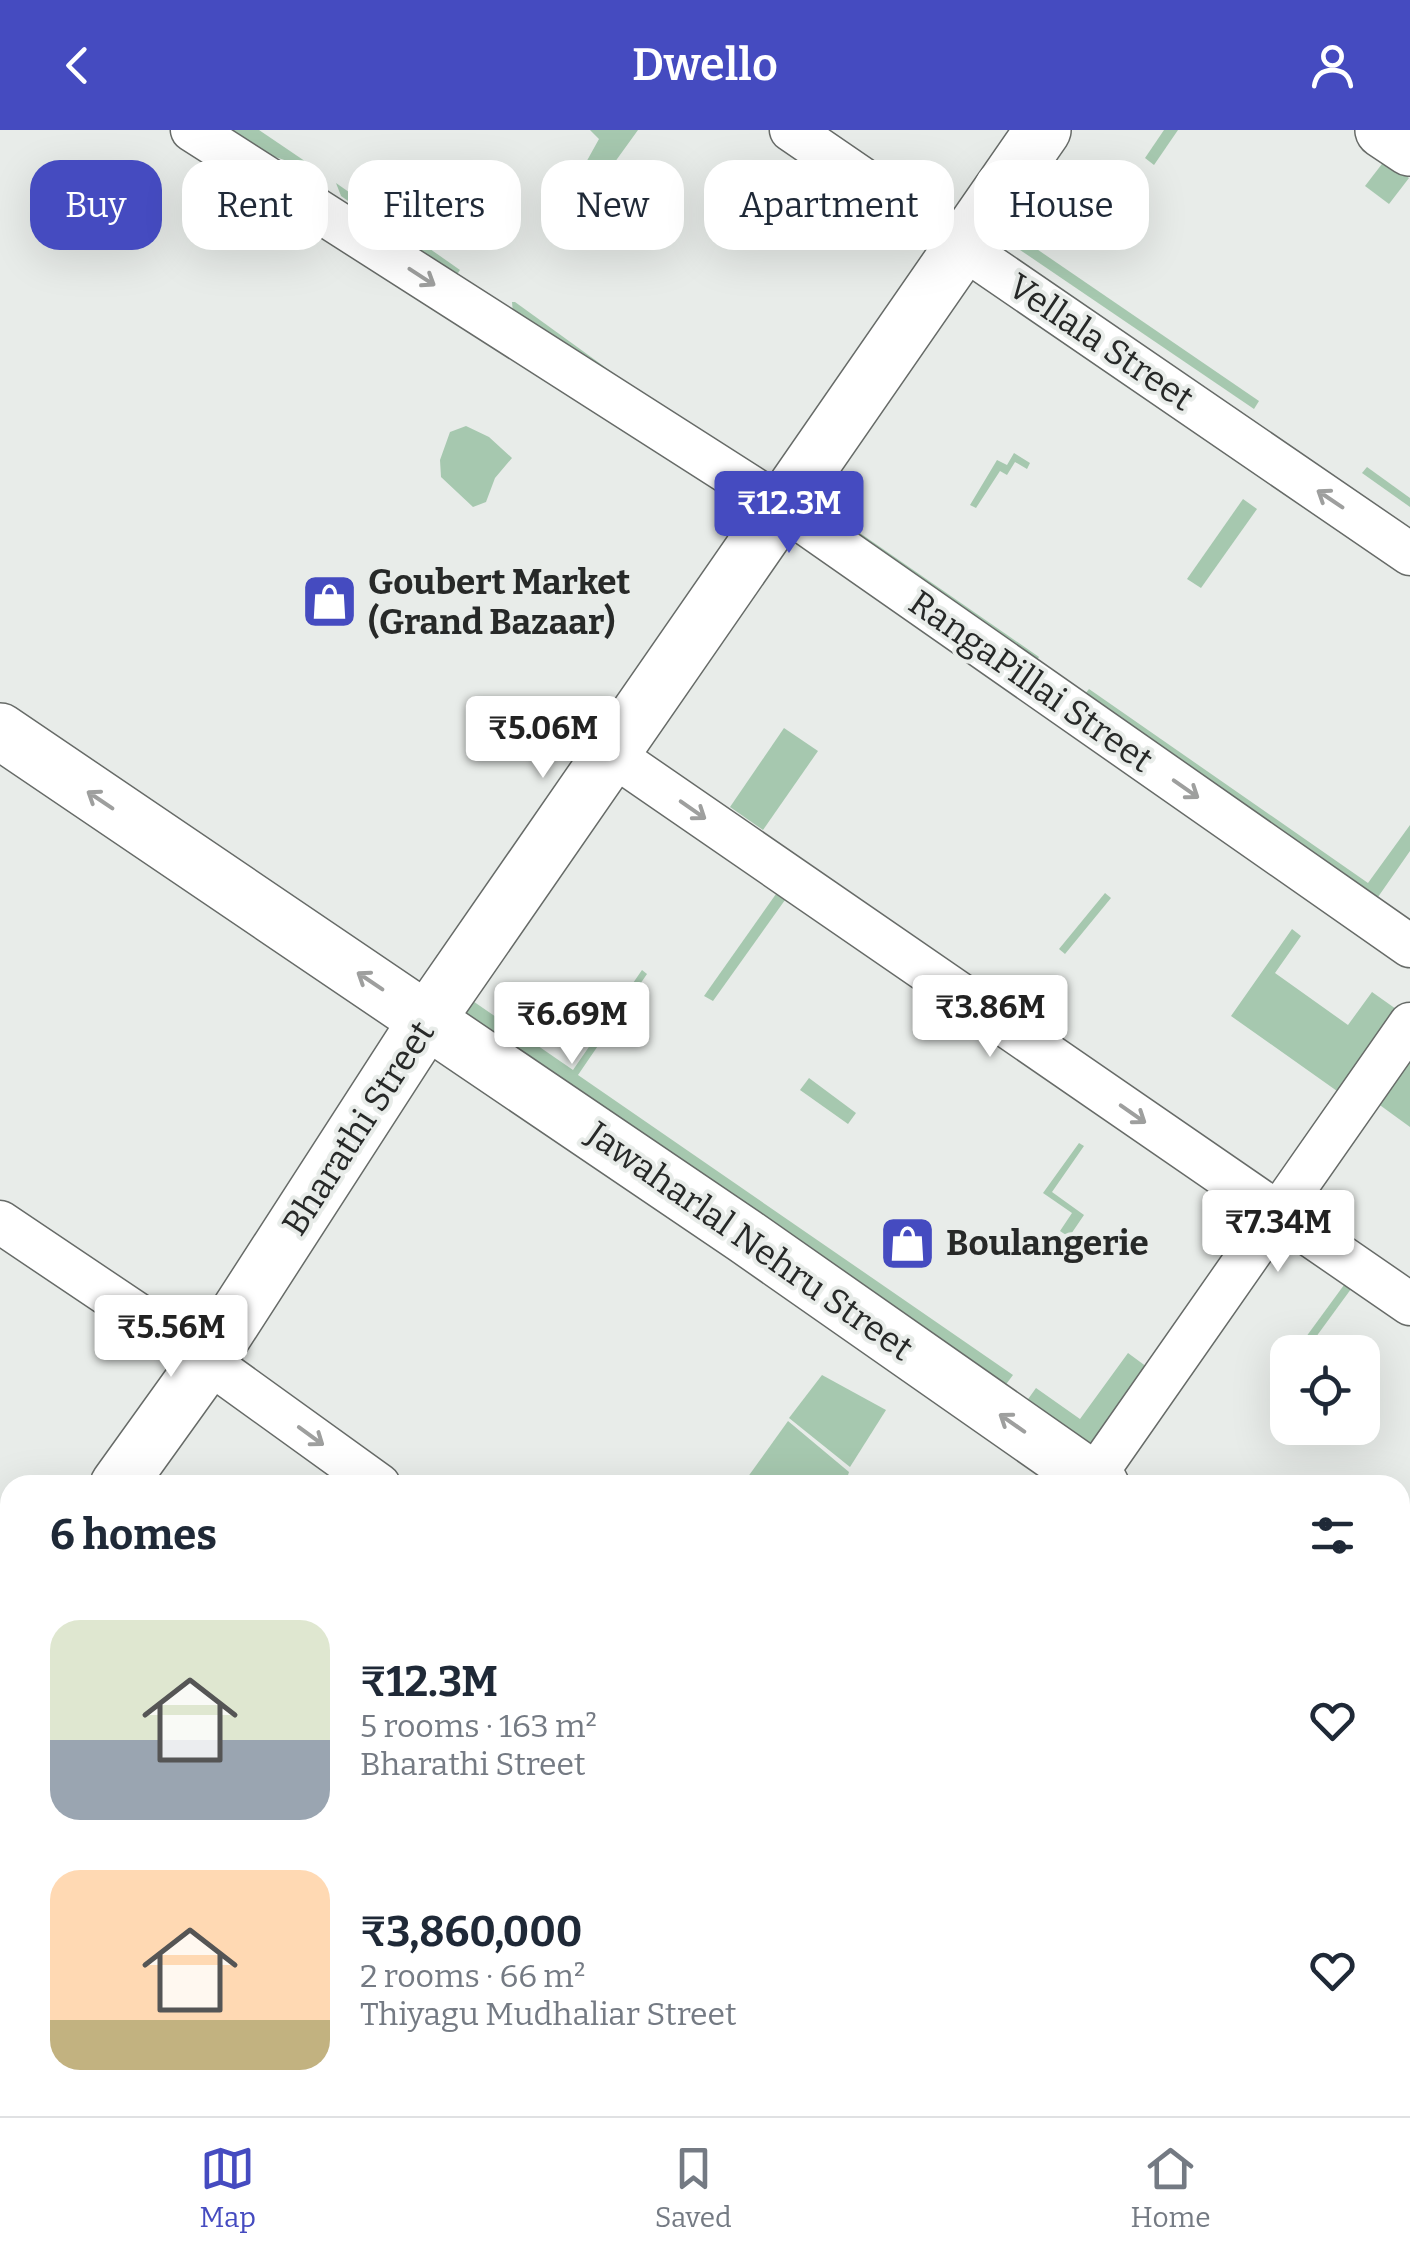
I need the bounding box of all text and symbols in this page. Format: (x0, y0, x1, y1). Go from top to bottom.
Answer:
icon: back (50, 38, 105, 93)
text: Dwello (632, 38, 778, 92)
icon: person (1305, 38, 1360, 93)
chip: Buy (30, 160, 162, 250)
chip: Rent (182, 160, 328, 250)
chip: Filters (348, 160, 521, 250)
chip: New (541, 160, 684, 250)
chip: Apartment (704, 160, 954, 250)
chip: House (974, 160, 1149, 250)
street label: Vellala Street (1000, 265, 1202, 419)
one-way arrow (407, 266, 436, 287)
pin: ₹12.3M (708, 471, 870, 556)
text: ₹12.3M (736, 484, 842, 522)
one-way arrow (1316, 489, 1344, 510)
place label: Goubert Market (Grand Bazaar) (368, 561, 630, 643)
shop icon: Goubert Market (Grand Bazaar) (299, 572, 359, 632)
street label: RangaPillai Street (901, 581, 1161, 781)
pin: ₹5.06M (462, 696, 624, 781)
text: ₹5.06M (488, 709, 598, 747)
one-way arrow (1171, 778, 1199, 799)
one-way arrow (86, 790, 114, 811)
one-way arrow (678, 800, 706, 821)
one-way arrow (356, 971, 384, 992)
pin: ₹3.86M (909, 975, 1071, 1060)
pin: ₹6.69M (491, 982, 653, 1067)
text: ₹3.86M (935, 988, 1045, 1026)
text: ₹6.69M (516, 995, 628, 1033)
street label: Bharathi Street (273, 1013, 443, 1243)
one-way arrow (1119, 1103, 1146, 1124)
street label: Jawaharlal Nehru Street (578, 1112, 921, 1370)
pin: ₹7.34M (1197, 1190, 1359, 1275)
text: ₹7.34M (1224, 1203, 1332, 1241)
shop icon: Boulangerie (877, 1213, 937, 1273)
place label: Boulangerie (946, 1222, 1149, 1264)
pin: ₹5.56M (90, 1295, 252, 1380)
text: ₹5.56M (117, 1308, 225, 1346)
map controls (1270, 1335, 1380, 1445)
button: locate (1270, 1335, 1380, 1445)
one-way arrow (999, 1413, 1027, 1434)
one-way arrow (297, 1425, 324, 1446)
icon: filters (1305, 1508, 1360, 1563)
text: 6 homes (50, 1510, 217, 1560)
text: ₹12.3M (360, 1657, 498, 1707)
icon: home (130, 1660, 250, 1780)
icon: heart (1305, 1693, 1360, 1748)
text: 5 rooms · 163 m² (360, 1707, 597, 1745)
text: Bharathi Street (360, 1745, 586, 1783)
text: ₹3,860,000 (360, 1907, 583, 1957)
icon: home (130, 1910, 250, 2030)
icon: heart (1305, 1943, 1360, 1998)
text: 2 rooms · 66 m² (360, 1957, 585, 1995)
text: Thiyagu Mudhaliar Street (360, 1995, 737, 2033)
tab: Map (199, 2141, 256, 2234)
tab: Saved (655, 2141, 732, 2234)
tab: Home (1131, 2141, 1211, 2234)

